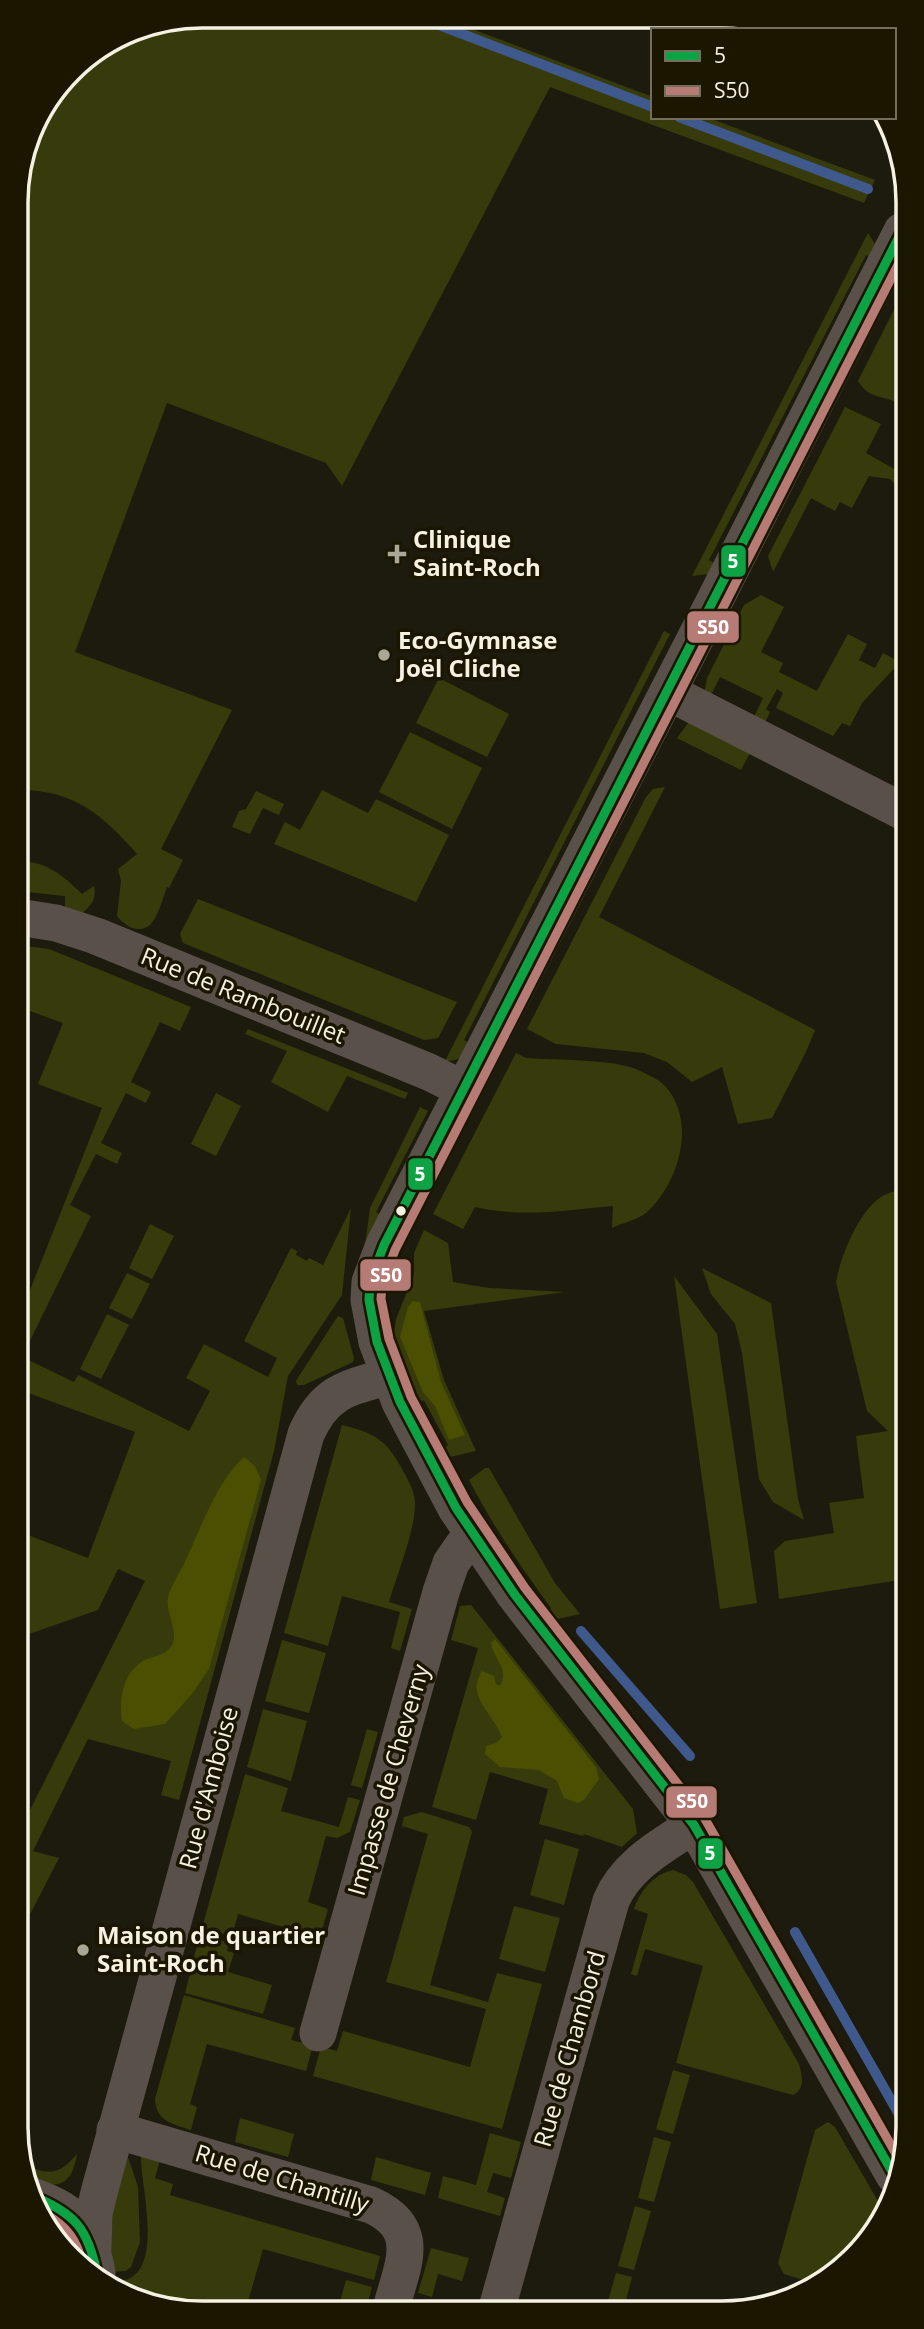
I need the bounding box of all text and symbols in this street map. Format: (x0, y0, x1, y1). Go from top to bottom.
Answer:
legend (651, 28, 896, 119)
text: 5 (714, 41, 726, 69)
text: S50 (714, 76, 750, 104)
place label: Clinique Saint-Roch (413, 522, 541, 583)
marker: Clinique Saint-Roch (387, 544, 407, 564)
line badge: 5 (720, 544, 747, 578)
text: 5 (728, 548, 738, 574)
line badge: S50 (686, 610, 740, 644)
text: S50 (697, 614, 729, 640)
place label: Eco-Gymnase Joël Cliche (396, 623, 557, 684)
marker: Eco-Gymnase Joël Cliche (376, 647, 392, 663)
street label: Rue de Rambouillet (136, 938, 351, 1051)
line badge: 5 (407, 1157, 434, 1191)
text: 5 (415, 1161, 425, 1187)
unlabelled marker (394, 1204, 408, 1218)
line badge: S50 (359, 1258, 412, 1292)
text: S50 (370, 1262, 402, 1288)
street label: Impasse de Cheverny (339, 1659, 437, 1899)
street label: Rue d'Amboise (170, 1703, 245, 1872)
line badge: S50 (665, 1785, 718, 1819)
text: S50 (676, 1788, 708, 1814)
line badge: 5 (697, 1837, 724, 1870)
text: 5 (705, 1840, 715, 1866)
place label: Maison de quartier Saint-Roch (97, 1918, 325, 1979)
marker: Maison de quartier Saint-Roch (75, 1942, 91, 1958)
street label: Rue de Chambord (525, 1947, 612, 2151)
street label: Rue de Chantilly (191, 2135, 374, 2220)

